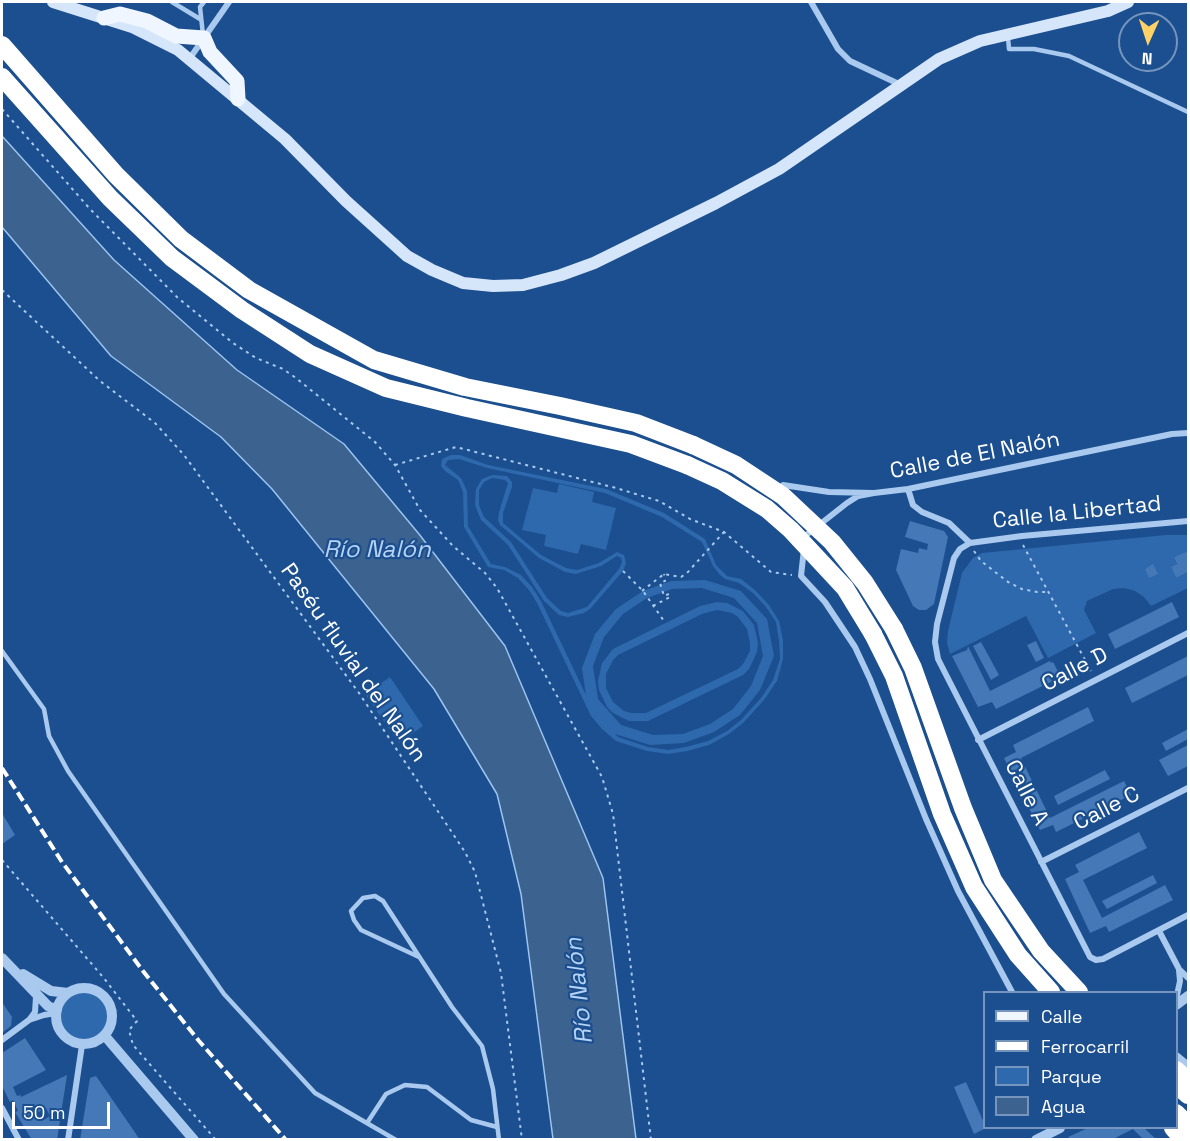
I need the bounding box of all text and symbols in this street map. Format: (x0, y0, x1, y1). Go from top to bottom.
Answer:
north arrow (1118, 12, 1178, 72)
text: N (1141, 48, 1153, 69)
street label: Calle de El Nalón (888, 427, 1062, 485)
street label: Calle la Libertad (991, 491, 1163, 535)
water label: Río Nalón (323, 536, 431, 564)
street label: Paséu fluvial del Nalón (274, 559, 432, 767)
street label: Calle D (1037, 642, 1113, 698)
street label: Calle A (998, 756, 1054, 830)
street label: Calle C (1070, 781, 1144, 837)
water label: Río Nalón (560, 936, 600, 1046)
legend (983, 991, 1178, 1129)
text: Calle (1041, 1005, 1082, 1028)
text: Ferrocarril (1041, 1035, 1129, 1058)
text: Parque (1041, 1065, 1102, 1088)
scale bar (15, 1090, 112, 1128)
text: Agua (1041, 1095, 1085, 1118)
text: 50 m (23, 1101, 65, 1124)

